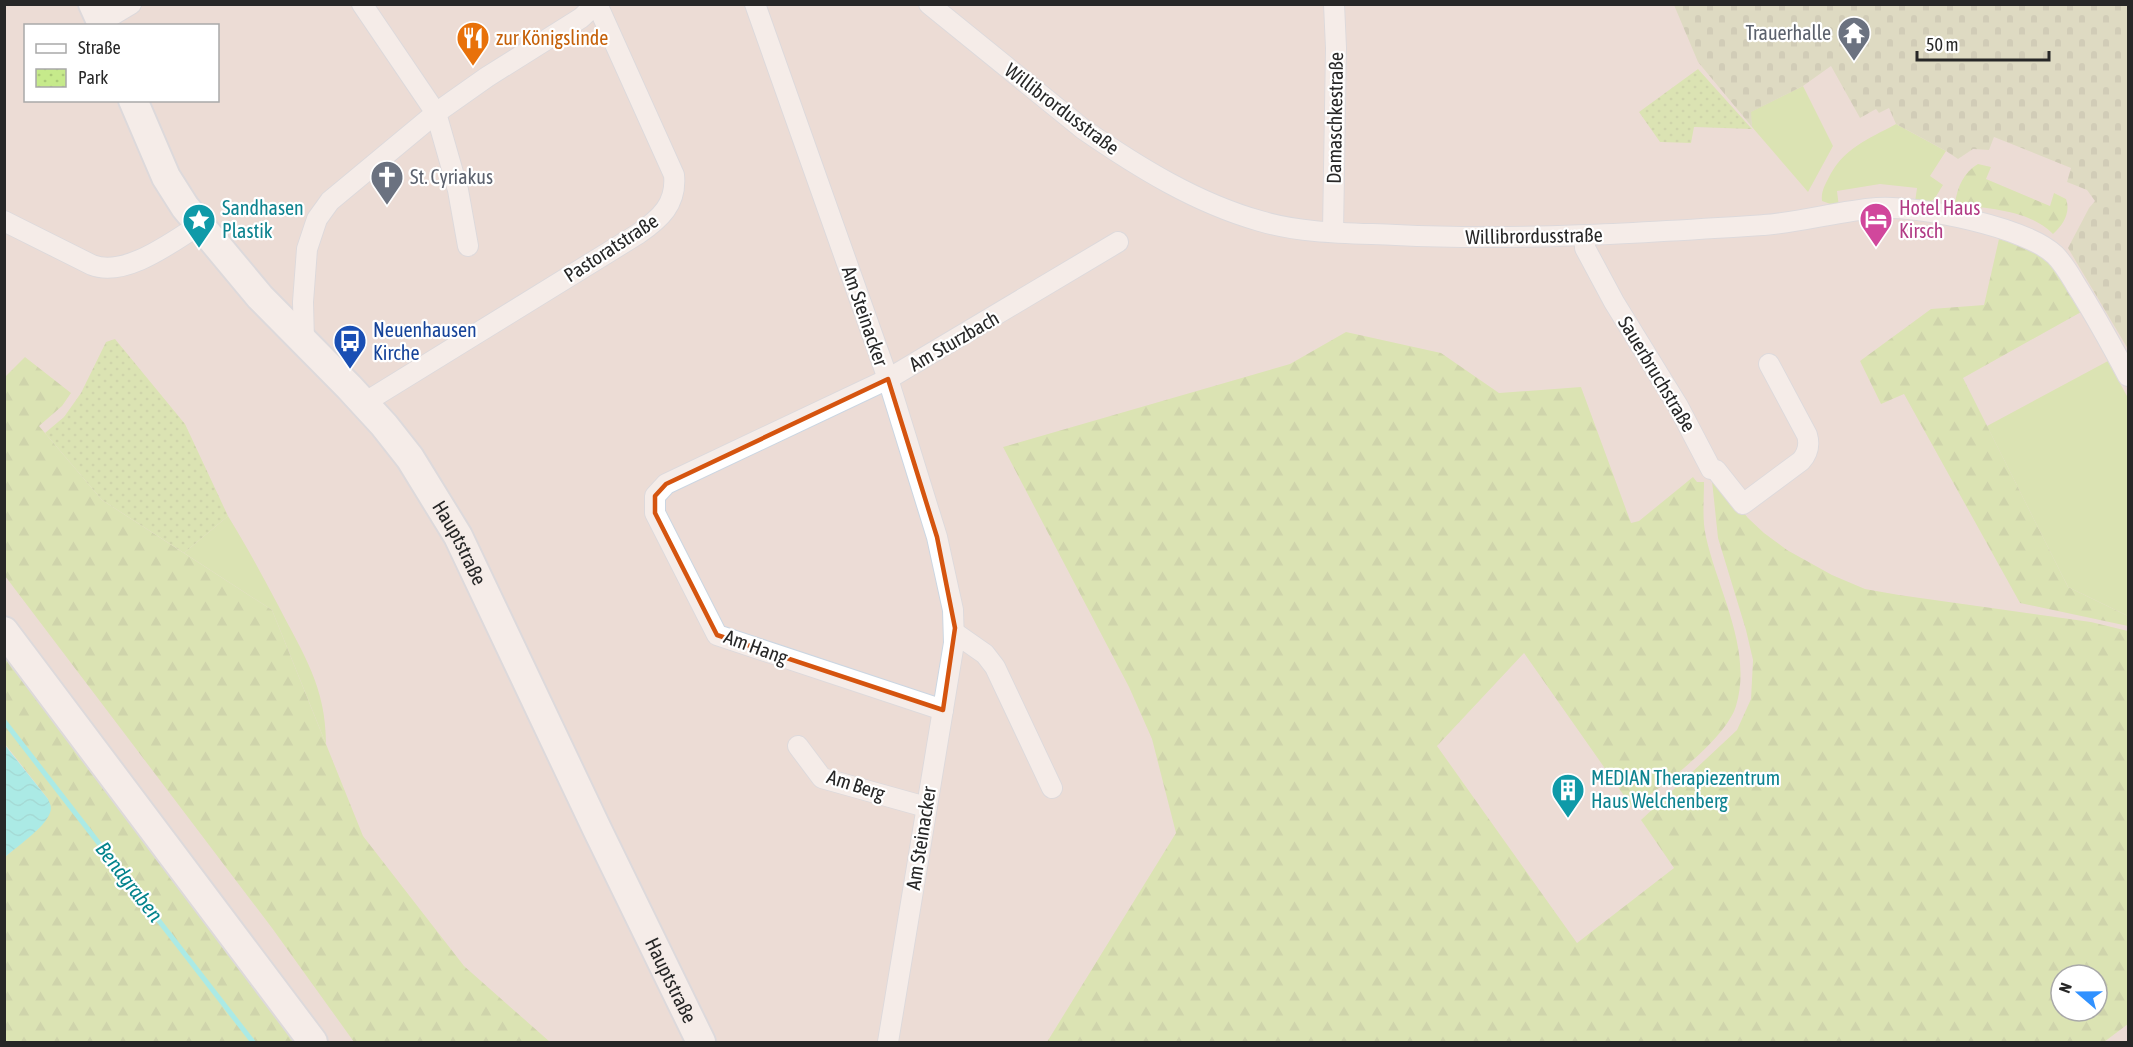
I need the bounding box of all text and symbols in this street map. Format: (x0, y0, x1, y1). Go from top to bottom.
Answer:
temple icon: Trauerhalle (1836, 15, 1872, 62)
restaurant icon: zur Königslinde (455, 20, 491, 67)
place label: Trauerhalle (1746, 21, 1831, 44)
legend (24, 24, 219, 102)
scale bar (1917, 24, 2049, 62)
place label: zur Königslinde (496, 26, 608, 49)
text: 50 m (1926, 34, 1958, 55)
text: Straße (78, 37, 121, 58)
street label: Damaschkestraße (1322, 52, 1347, 184)
street label: Willibrordusstraße (1001, 58, 1124, 159)
text: Park (78, 67, 108, 88)
church icon: St. Cyriakus (369, 159, 405, 206)
place label: St. Cyriakus (410, 165, 493, 188)
place label: Sandhasen Plastik (222, 196, 304, 242)
place label: Hotel Haus Kirsch (1899, 196, 1980, 242)
hotel icon: Hotel Haus Kirsch (1858, 201, 1894, 248)
place icon: Sandhasen Plastik (181, 202, 217, 249)
street label: Pastoratstraße (559, 209, 662, 286)
street label: Willibrordusstraße (1465, 223, 1603, 248)
street label: Am Steinacker (838, 263, 894, 370)
street label: Am Sturzbach (905, 306, 1003, 375)
street label: Sauerbruchstraße (1614, 312, 1701, 436)
place label: Neuenhausen Kirche (373, 318, 477, 364)
bus stop icon: Neuenhausen Kirche (332, 323, 368, 370)
street label: Hauptstraße (428, 496, 491, 588)
street label: Am Hang (721, 624, 792, 669)
street label: Am Berg (824, 764, 888, 805)
place label: MEDIAN Therapiezentrum Haus Welchenberg (1591, 766, 1780, 812)
building icon: MEDIAN Therapiezentrum Haus Welchenberg (1550, 772, 1586, 819)
street label: Am Steinacker (901, 784, 940, 891)
water label: Bendgraben (91, 837, 168, 926)
street label: Hauptstraße (641, 934, 702, 1027)
north arrow (2049, 963, 2109, 1023)
text: N (2055, 980, 2075, 995)

